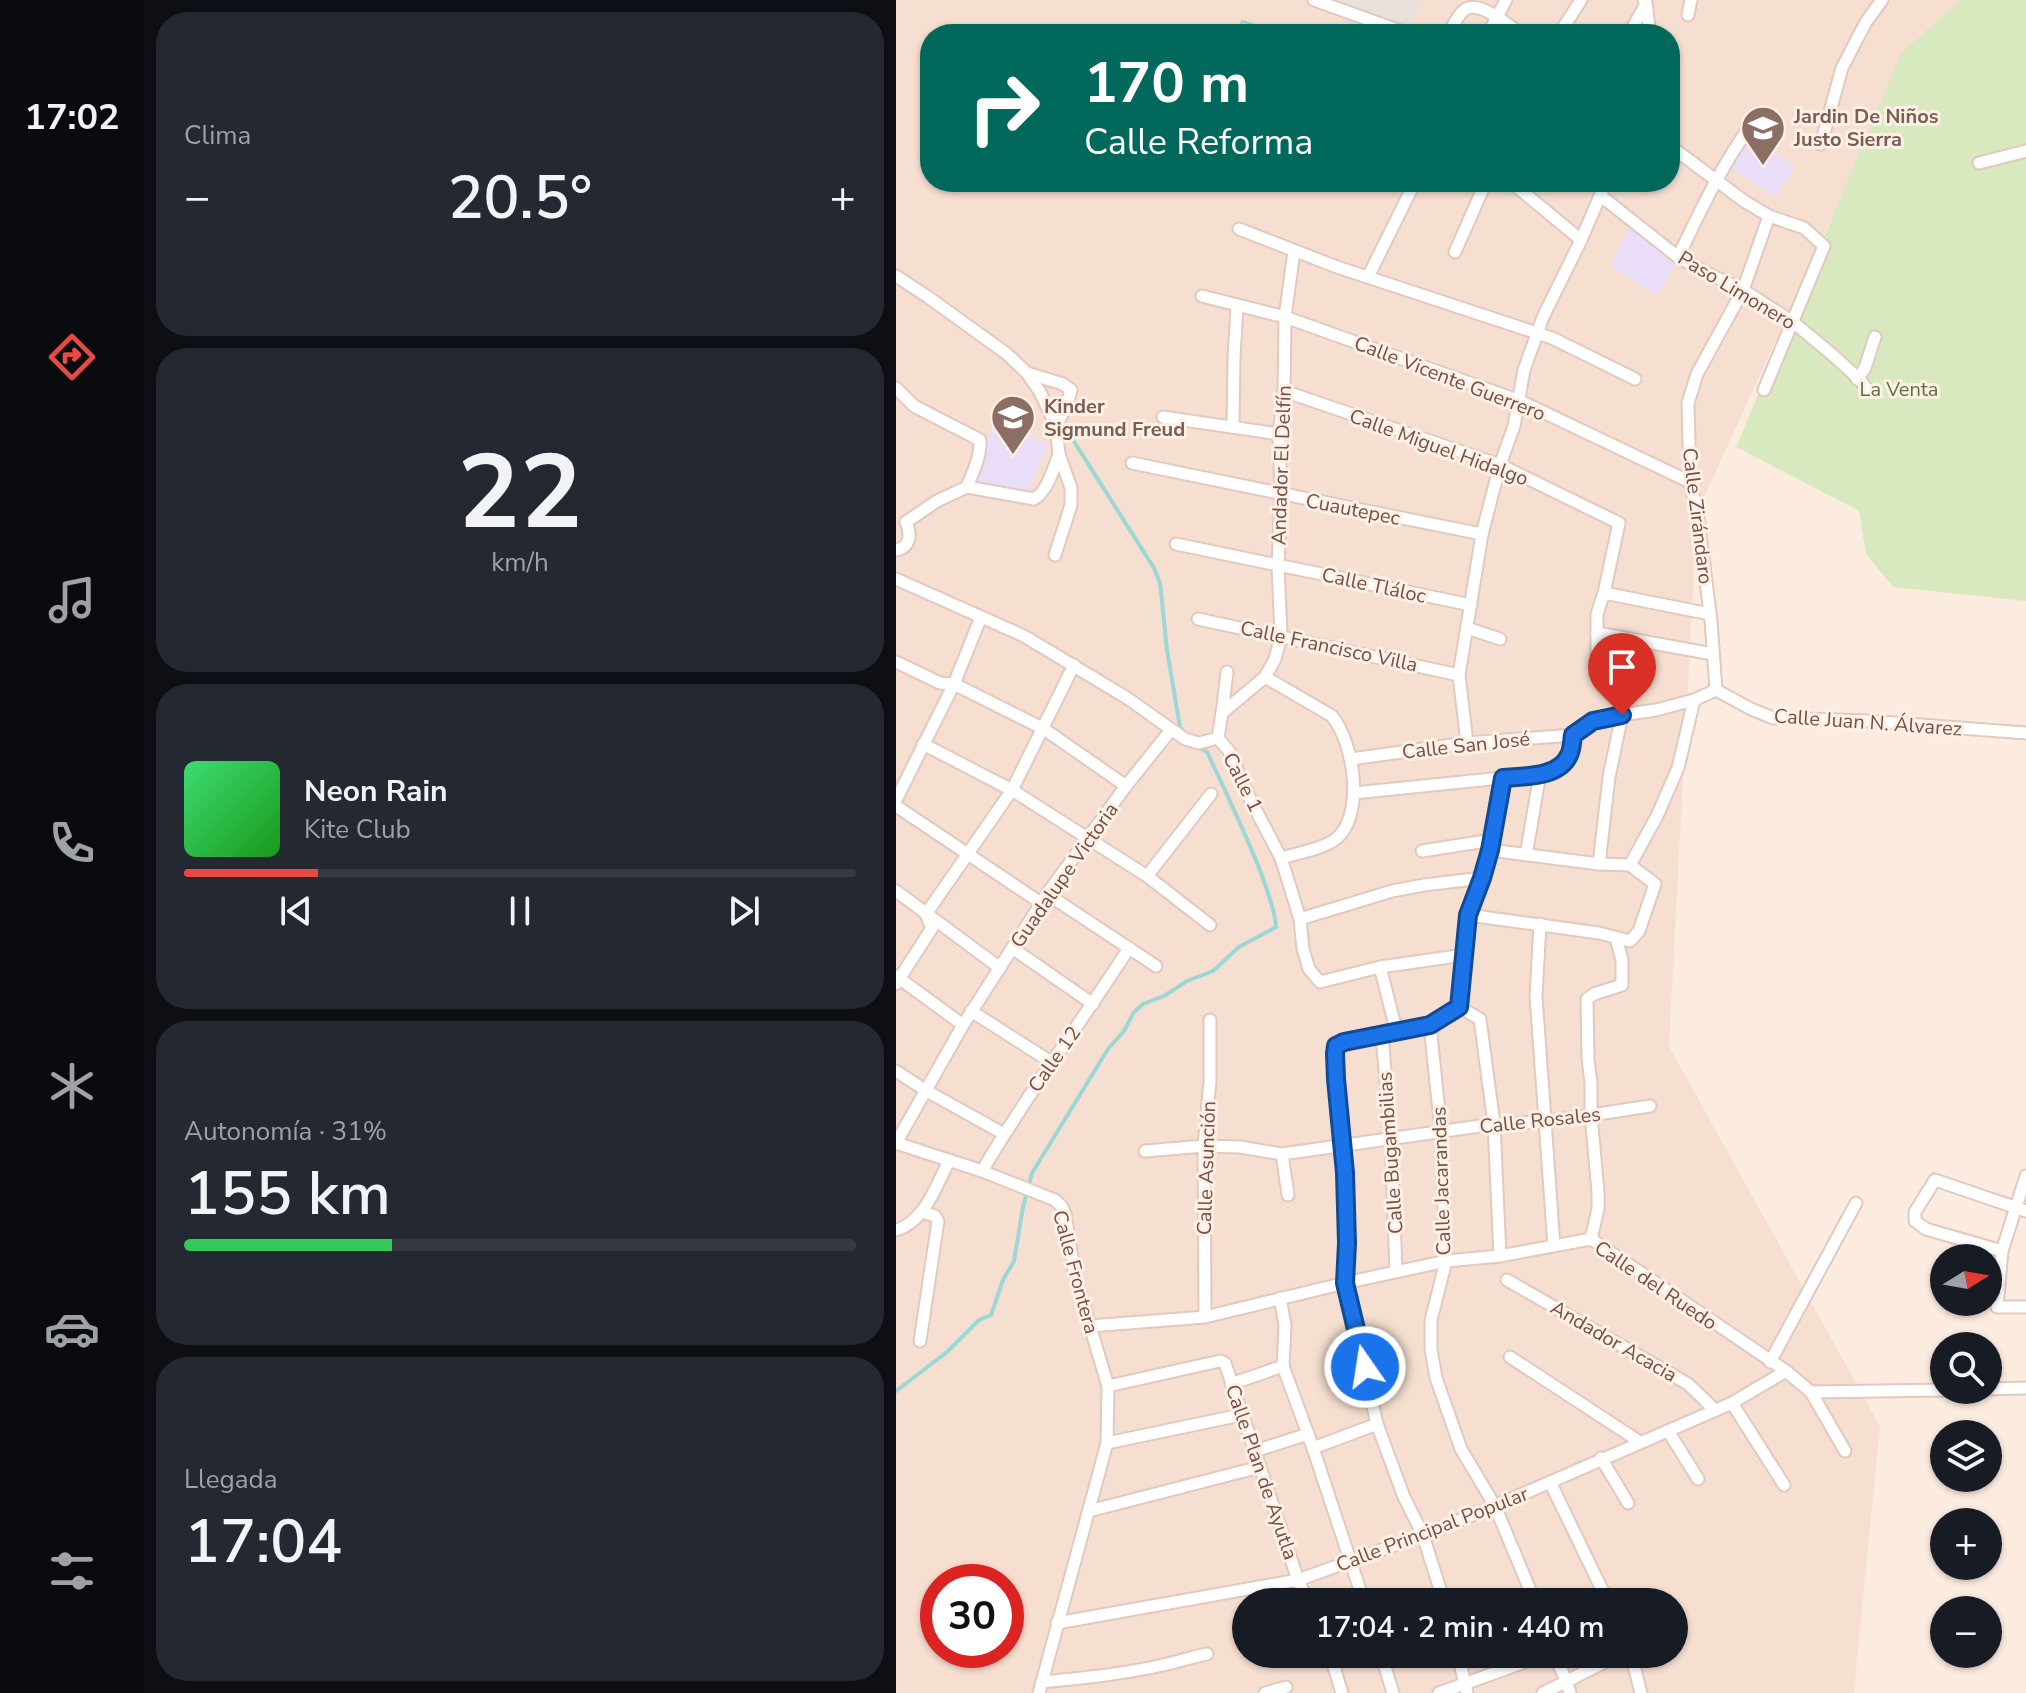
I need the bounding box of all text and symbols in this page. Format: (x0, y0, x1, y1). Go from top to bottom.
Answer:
text: 170 m (1084, 45, 1249, 122)
icon: right (952, 56, 1056, 160)
text: 17:02 (24, 93, 120, 142)
place label: Jardin De Niños Justo Sierra (1793, 103, 1939, 153)
school or university icon: Jardin De Niños Justo Sierra (1739, 104, 1787, 167)
text: Clima (184, 118, 251, 153)
text: Calle Reforma (1084, 118, 1313, 167)
text: 20.5° (448, 157, 592, 239)
text: − (184, 168, 210, 228)
text: + (830, 168, 856, 228)
street label: Paso Limonero (1673, 245, 1801, 336)
icon: directions (44, 329, 100, 385)
street label: Calle Vicente Guerrero (1350, 330, 1549, 427)
park label: La Venta (1860, 376, 1938, 403)
street label: Andador El Delfín (1265, 385, 1298, 545)
school or university icon: Kinder Sigmund Freud (989, 393, 1037, 456)
place label: Kinder Sigmund Freud (1044, 393, 1185, 443)
street label: Calle Miguel Hidalgo (1346, 403, 1532, 492)
text: 22 (458, 422, 582, 564)
street label: Calle Zirándaro (1676, 446, 1719, 586)
street label: Cuautepec (1304, 487, 1402, 532)
text: km/h (491, 545, 549, 580)
street label: Calle Tláloc (1319, 561, 1429, 610)
icon: music (44, 572, 100, 628)
street label: Calle Francisco Villa (1238, 614, 1420, 678)
pin (1588, 633, 1656, 715)
icon: arrive (1600, 645, 1644, 689)
street label: Calle Juan N. Álvarez (1773, 702, 1963, 743)
street label: Calle San José (1401, 725, 1531, 766)
street label: Calle 1 (1216, 748, 1269, 817)
text: Neon Rain (304, 771, 448, 812)
street label: Guadalupe Victoria (1004, 797, 1125, 953)
text: Kite Club (304, 812, 411, 847)
icon: phone (44, 815, 100, 871)
icon: previous (274, 889, 318, 933)
icon: pause (498, 889, 542, 933)
icon: next (722, 889, 766, 933)
street label: Calle 12 (1022, 1021, 1087, 1098)
icon: climate (44, 1058, 100, 1114)
street label: Calle Bugambilias (1371, 1071, 1410, 1235)
street label: Calle Asunción (1191, 1100, 1222, 1236)
street label: Calle Rosales (1478, 1101, 1602, 1140)
street label: Calle Jacarandas (1425, 1106, 1458, 1256)
text: Autonomía · 31% (184, 1114, 387, 1149)
text: 155 km (184, 1153, 391, 1235)
street label: Calle Frontera (1046, 1207, 1105, 1337)
street label: Calle del Ruedo (1589, 1234, 1722, 1336)
north arrow (1930, 1244, 2002, 1316)
map controls (1930, 1244, 2002, 1668)
street label: Andador Acacia (1545, 1294, 1682, 1389)
icon: car (44, 1301, 100, 1357)
position arrow (1323, 1325, 1407, 1409)
button: search (1930, 1332, 2002, 1404)
street label: Calle Plan de Ayutla (1219, 1381, 1304, 1563)
button: layers (1930, 1420, 2002, 1492)
text: Llegada (184, 1462, 277, 1497)
street label: Calle Principal Popular (1332, 1480, 1532, 1579)
text: 17:04 (184, 1501, 342, 1583)
button: + (1930, 1508, 2002, 1580)
icon: filters (44, 1543, 100, 1599)
speed limit sign: 30 (920, 1564, 1024, 1668)
button: − (1930, 1596, 2002, 1668)
text: 17:04 · 2 min · 440 m (1315, 1607, 1605, 1648)

